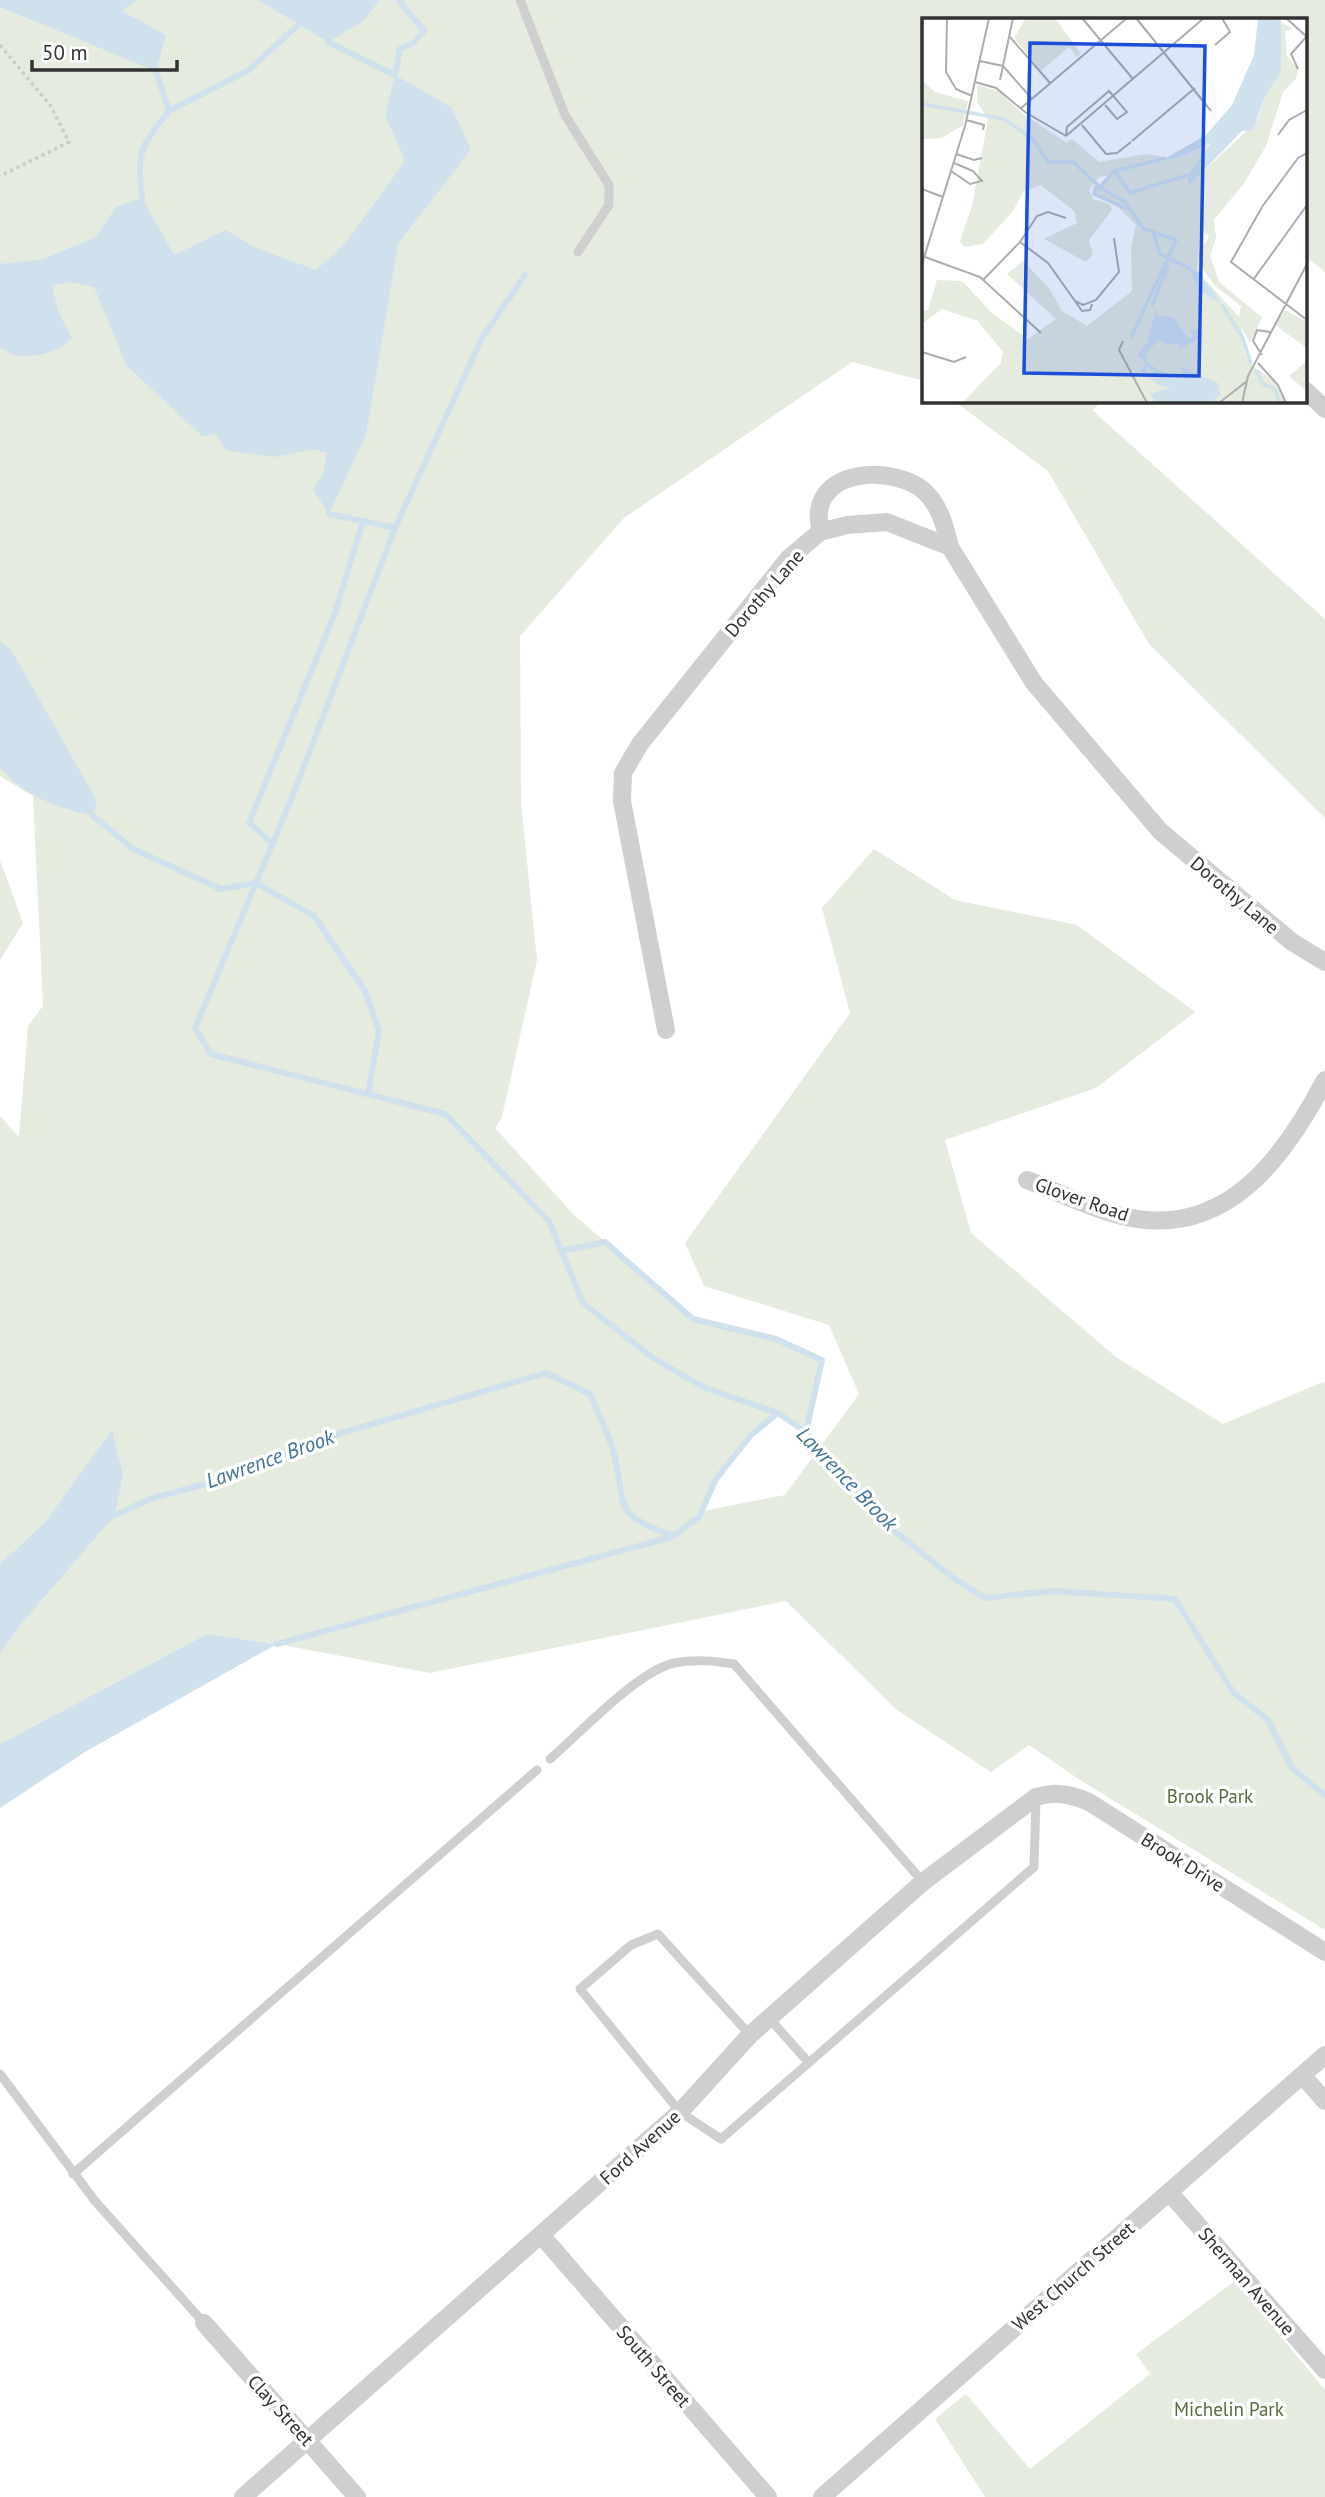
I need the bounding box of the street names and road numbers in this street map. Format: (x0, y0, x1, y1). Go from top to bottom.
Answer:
street label: Dorothy Lane (719, 544, 809, 642)
street label: Dorothy Lane (1186, 851, 1284, 939)
street label: Glover Road (1032, 1172, 1132, 1226)
street label: Brook Drive (1137, 1827, 1229, 1897)
street label: Ford Avenue (595, 2104, 685, 2190)
street label: West Church Street (1007, 2216, 1140, 2336)
street label: Sherman Avenue (1193, 2222, 1301, 2340)
street label: South Street (612, 2320, 697, 2412)
street label: Clay Street (243, 2369, 320, 2451)

